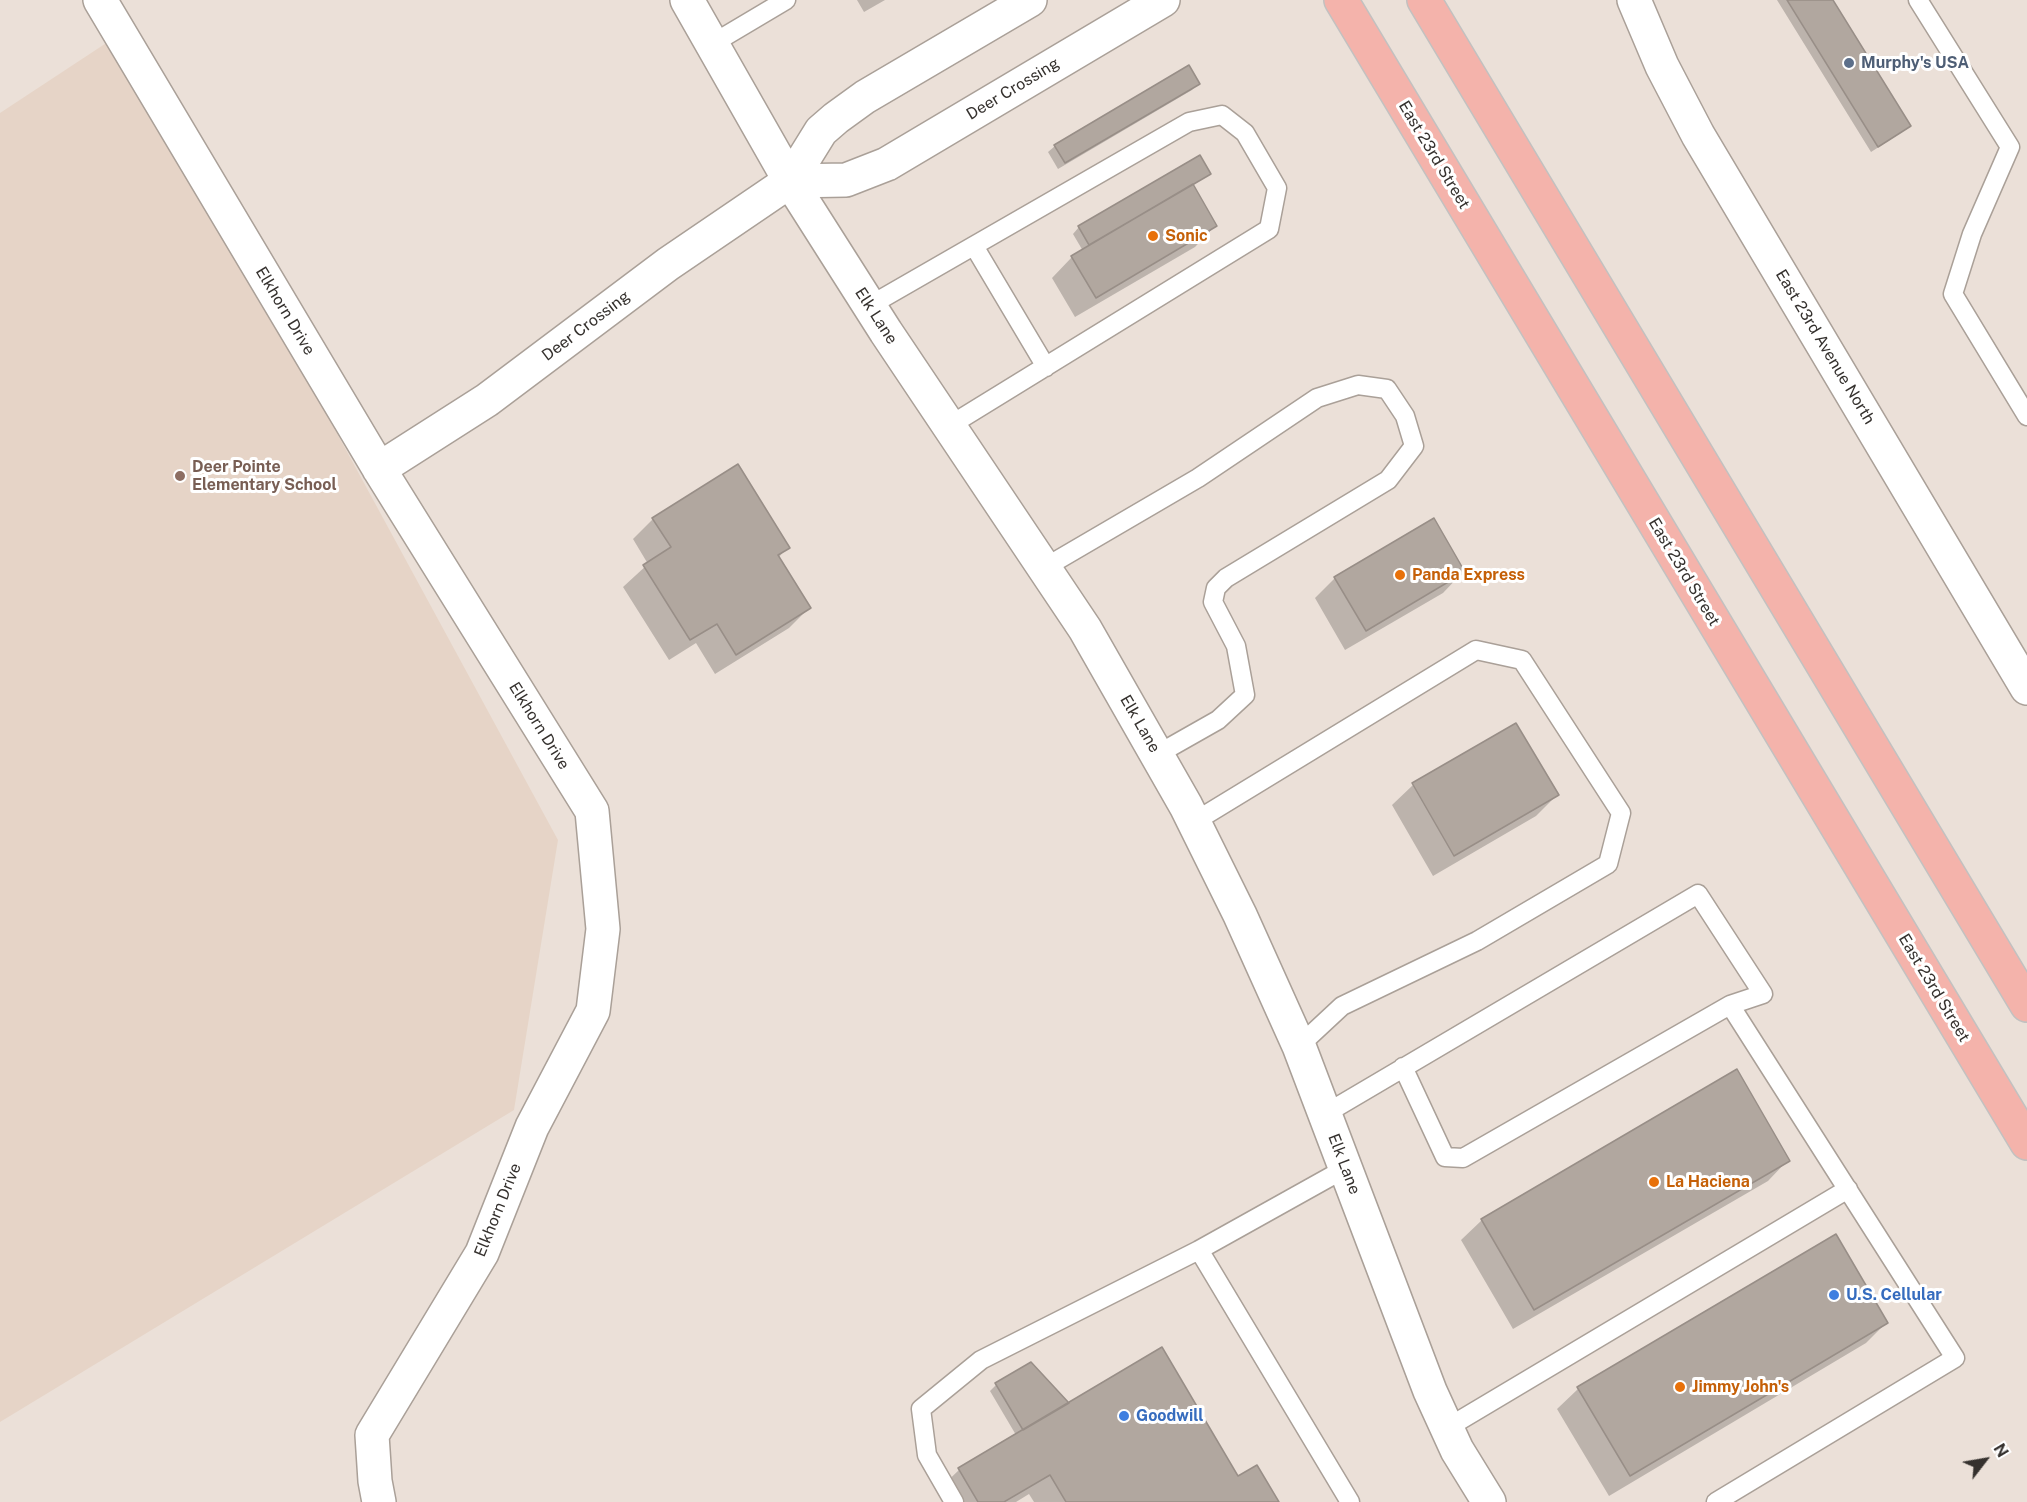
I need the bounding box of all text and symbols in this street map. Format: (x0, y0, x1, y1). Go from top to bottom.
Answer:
place label: Murphy's USA (1861, 53, 1969, 73)
street label: Deer Crossing (963, 54, 1063, 124)
marker: Murphy's USA (1842, 56, 1856, 70)
street label: East 23rd Street (1394, 98, 1474, 212)
place label: Sonic (1165, 226, 1208, 246)
marker: Sonic (1146, 229, 1160, 243)
street label: Elkhorn Drive (251, 263, 319, 359)
street label: East 23rd Avenue North (1771, 266, 1879, 428)
street label: Elk Lane (851, 284, 901, 348)
street label: Deer Crossing (538, 287, 634, 365)
place label: Deer Pointe Elementary School (192, 457, 337, 495)
marker: Deer Pointe Elementary School (173, 469, 187, 483)
street label: East 23rd Street (1644, 515, 1724, 629)
place label: Panda Express (1412, 565, 1525, 585)
marker: Panda Express (1393, 568, 1407, 582)
street label: Elkhorn Drive (505, 679, 573, 773)
street label: Elk Lane (1116, 692, 1164, 756)
street label: East 23rd Street (1894, 931, 1974, 1045)
street label: Elk Lane (1324, 1131, 1364, 1197)
street label: Elkhorn Drive (470, 1160, 526, 1260)
place label: La Haciena (1666, 1172, 1750, 1192)
marker: La Haciena (1647, 1175, 1661, 1189)
place label: U.S. Cellular (1846, 1285, 1942, 1305)
marker: U.S. Cellular (1827, 1288, 1841, 1302)
place label: Jimmy John's (1692, 1377, 1789, 1397)
marker: Jimmy John's (1673, 1380, 1687, 1394)
place label: Goodwill (1136, 1406, 1204, 1426)
marker: Goodwill (1117, 1409, 1131, 1423)
north arrow (1955, 1430, 2015, 1490)
text: N (1989, 1440, 2012, 1461)

